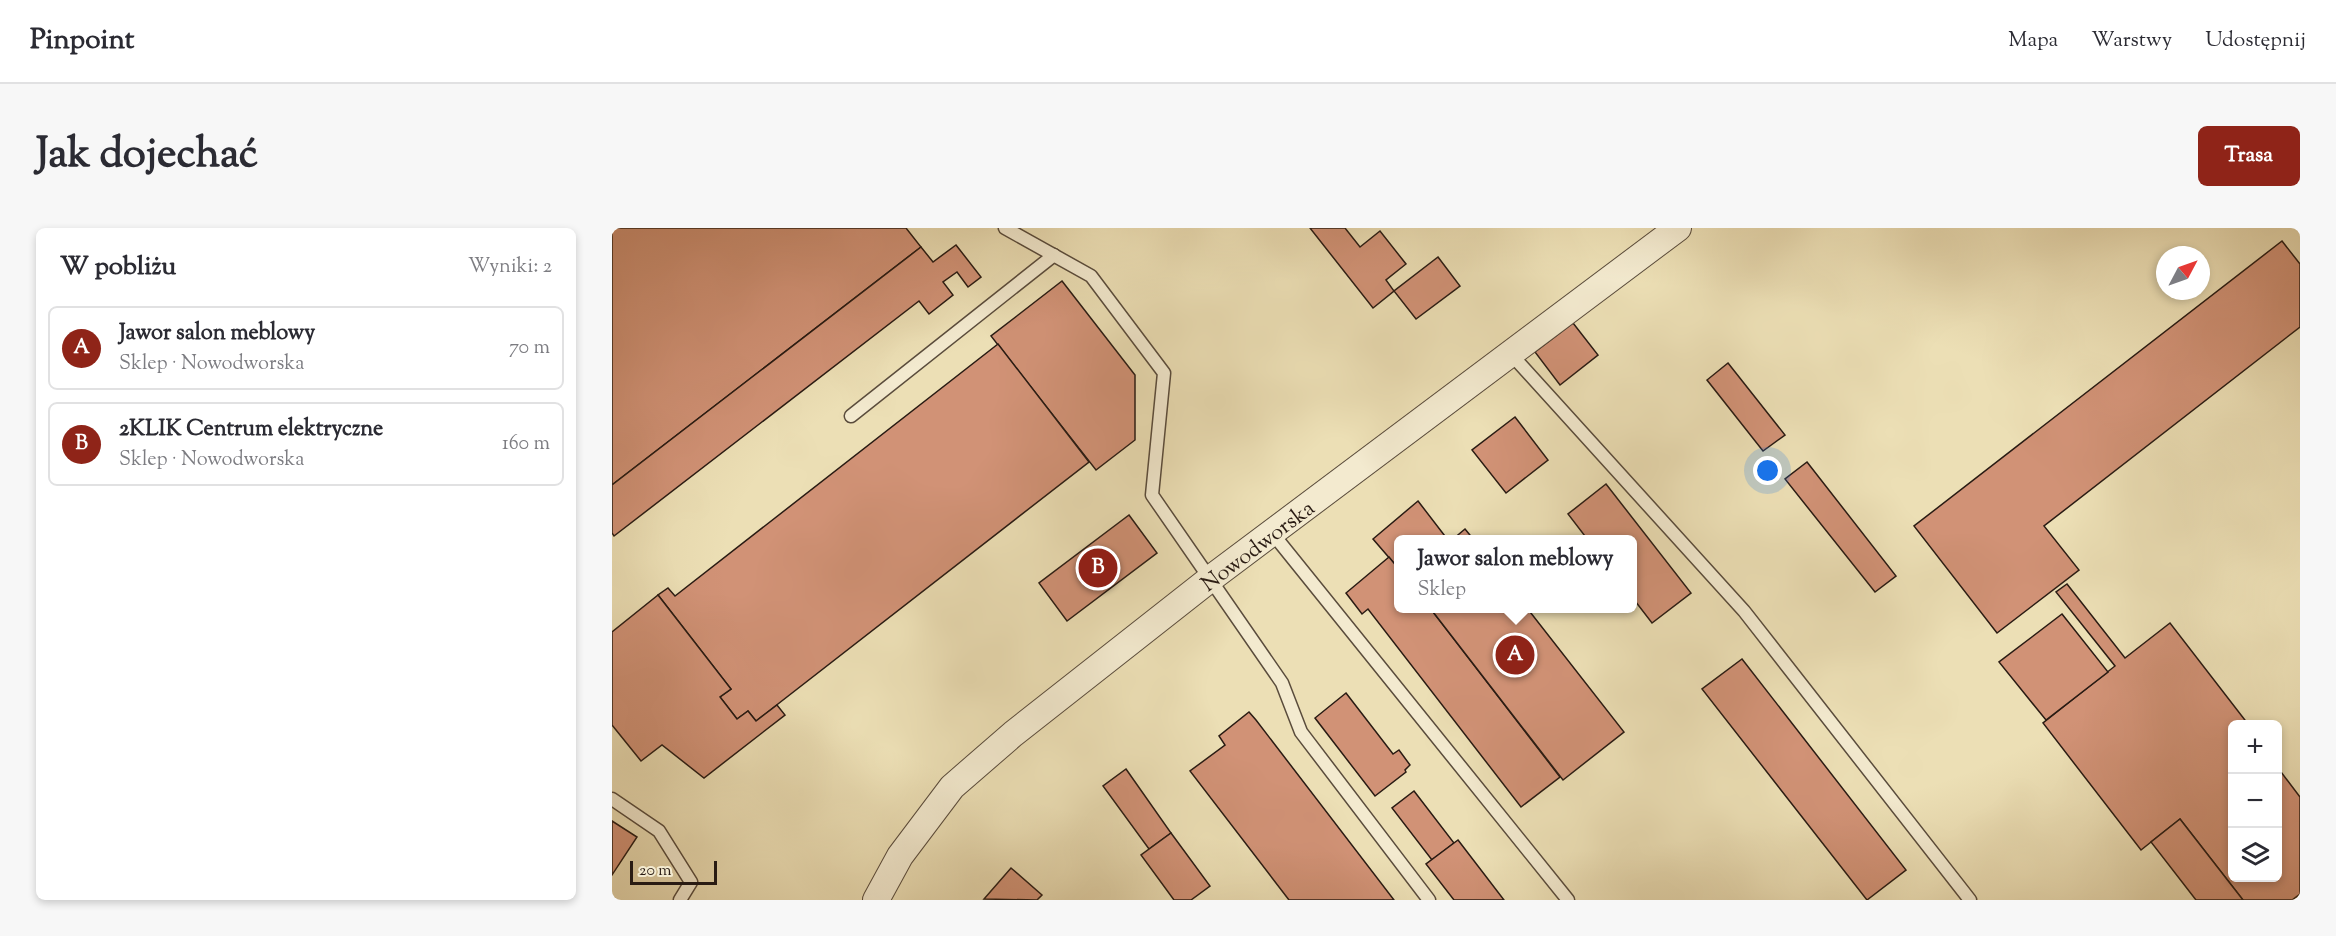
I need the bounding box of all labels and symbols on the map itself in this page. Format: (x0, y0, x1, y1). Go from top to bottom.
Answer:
north arrow (2156, 246, 2210, 300)
your location (1753, 456, 1782, 485)
street label: Nowodworska (1195, 494, 1323, 601)
pin: B (1078, 546, 1118, 590)
pin: A (1496, 632, 1534, 678)
scale bar (630, 858, 717, 886)

